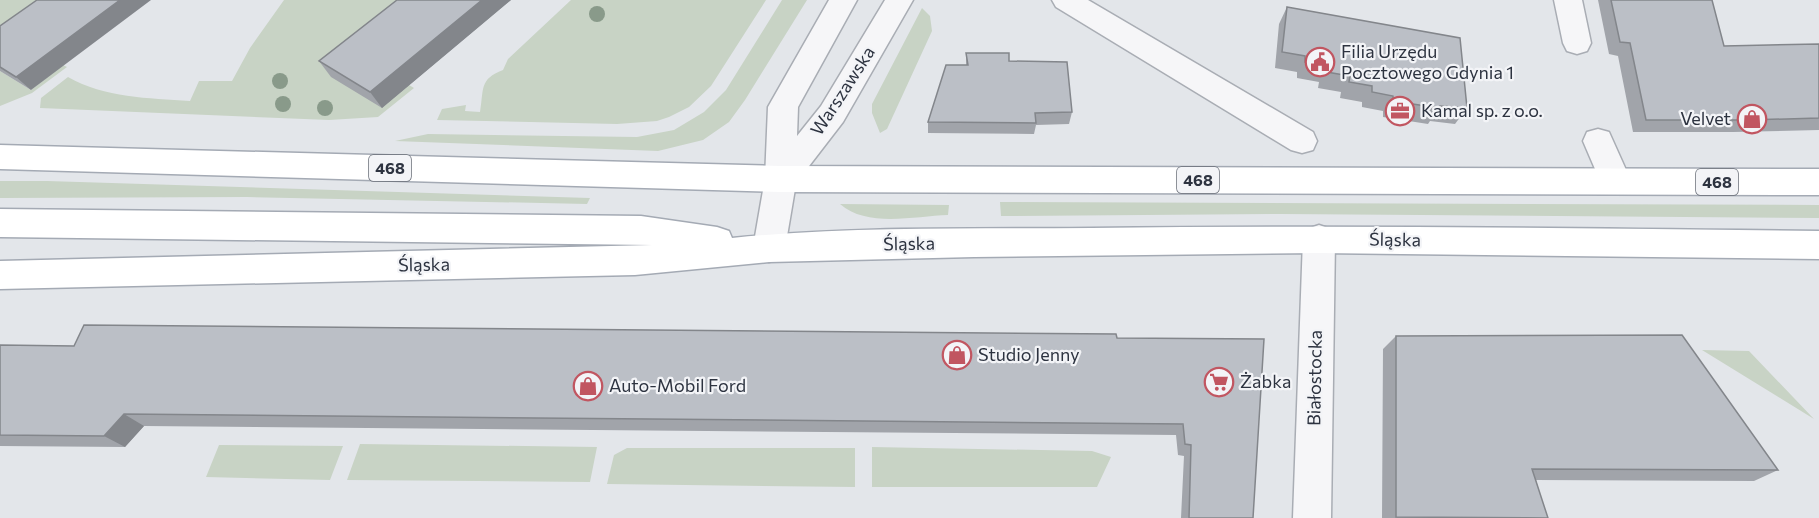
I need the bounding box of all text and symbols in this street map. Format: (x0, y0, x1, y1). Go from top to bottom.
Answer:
place label: Filia Urzędu Pocztowego Gdynia 1 (1341, 40, 1514, 83)
street label: Warszawska (805, 42, 879, 139)
public building icon: Filia Urzędu Pocztowego Gdynia 1 (1304, 46, 1336, 78)
office icon: Kamal sp. z o.o. (1384, 95, 1416, 127)
place label: Kamal sp. z o.o. (1421, 99, 1543, 121)
shop icon: Velvet (1736, 103, 1768, 135)
place label: Velvet (1680, 107, 1731, 129)
road number: 468 (369, 155, 411, 181)
road number: 468 (1177, 167, 1219, 193)
road number: 468 (1696, 169, 1738, 195)
street label: Śląska (1369, 228, 1421, 250)
street label: Śląska (883, 232, 935, 254)
street label: Śląska (398, 253, 450, 275)
street label: Białostocka (1302, 330, 1326, 426)
shop icon: Studio Jenny (941, 339, 973, 371)
place label: Studio Jenny (978, 343, 1080, 365)
supermarket icon: Żabka (1203, 366, 1235, 398)
shop icon: Auto-Mobil Ford (572, 370, 604, 402)
place label: Żabka (1240, 370, 1291, 392)
place label: Auto-Mobil Ford (609, 374, 746, 396)

